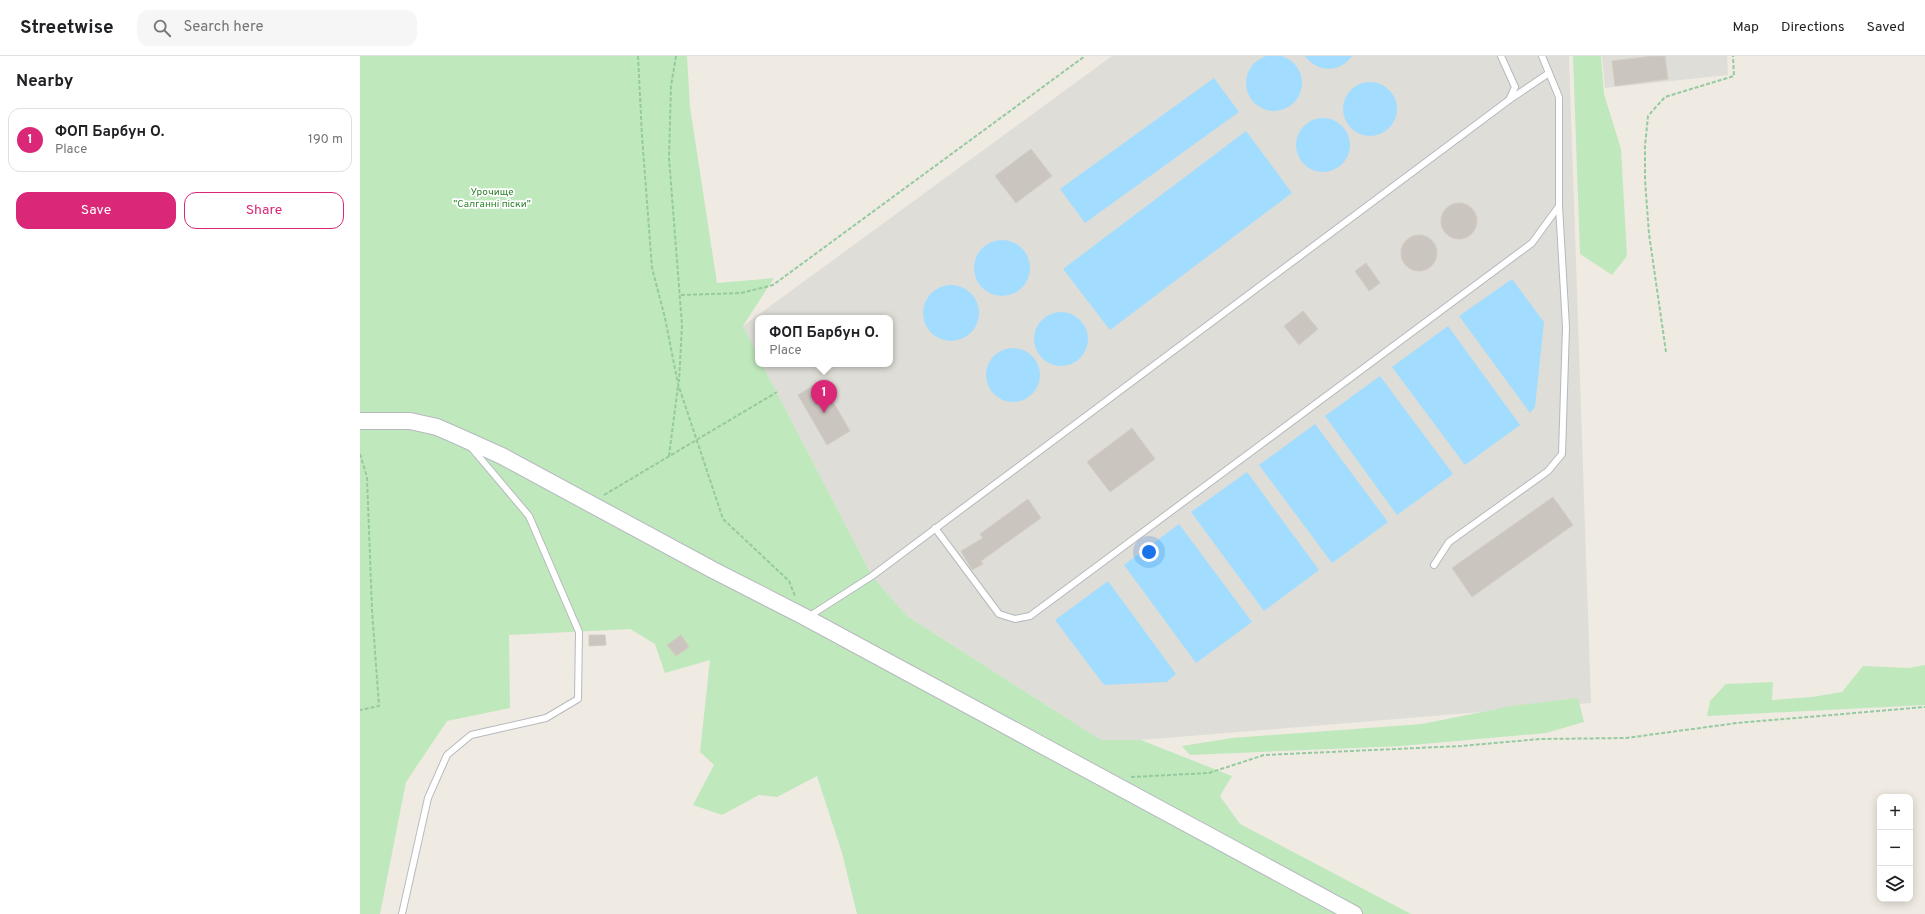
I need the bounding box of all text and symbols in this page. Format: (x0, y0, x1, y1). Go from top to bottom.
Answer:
search box (137, 10, 417, 46)
text: Streetwise (20, 16, 113, 40)
icon: search (151, 17, 173, 39)
text: Search here (183, 18, 264, 37)
text: Map (1733, 19, 1759, 36)
text: Directions (1781, 19, 1845, 36)
text: Saved (1867, 19, 1905, 36)
text: Nearby (16, 71, 73, 93)
text: ФОП Барбун О. (55, 123, 164, 142)
text: 1 (27, 132, 33, 148)
text: 190 m (308, 132, 343, 148)
text: Place (55, 142, 87, 158)
park label: Урочище "Салганні піски" (453, 186, 531, 211)
button: Save (16, 192, 176, 229)
button: Share (184, 192, 344, 229)
popup (755, 315, 893, 367)
text: ФОП Барбун О. (769, 324, 879, 343)
text: Place (769, 343, 802, 359)
pin: 1 (811, 380, 837, 413)
your location (1139, 542, 1159, 562)
map controls (1877, 794, 1913, 902)
button: + (1877, 794, 1913, 830)
button: − (1877, 830, 1913, 866)
button: layers (1877, 866, 1913, 902)

